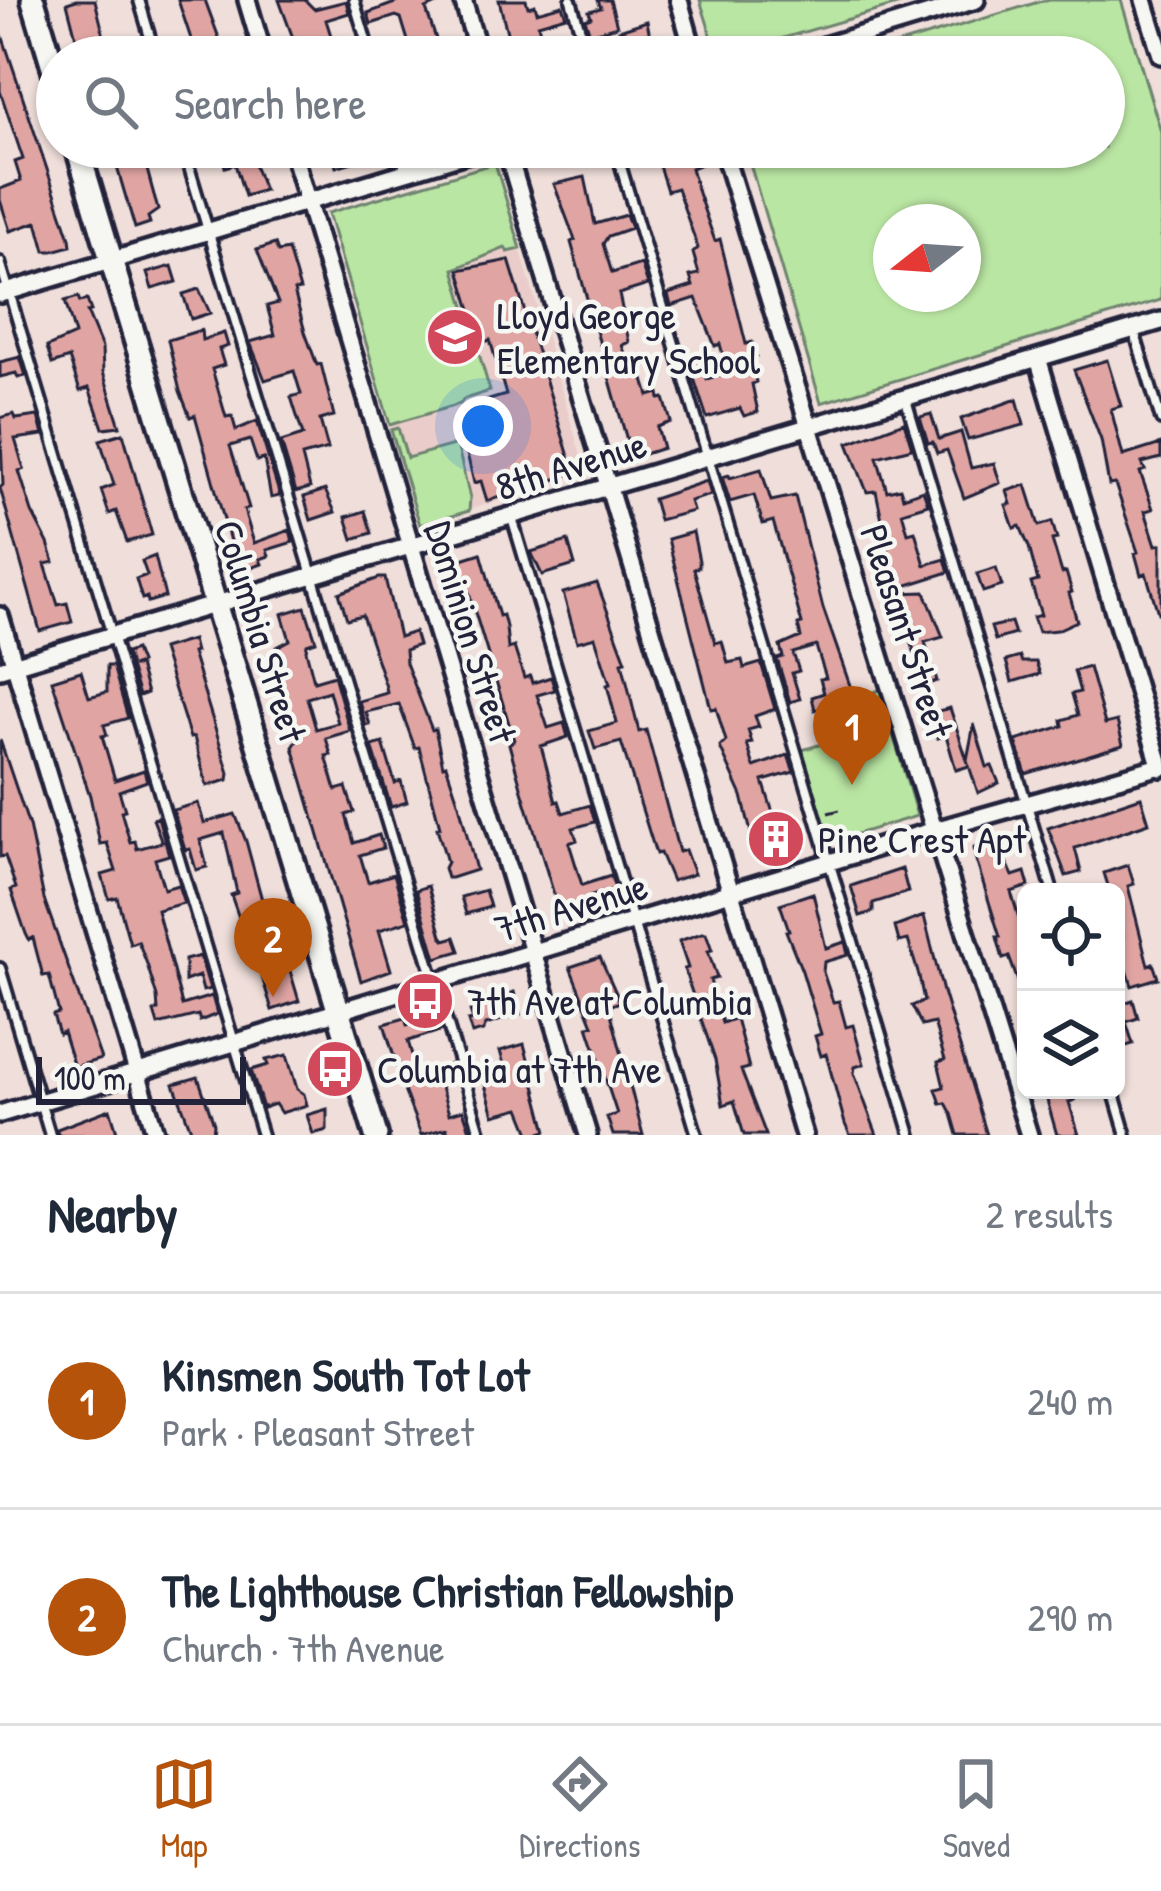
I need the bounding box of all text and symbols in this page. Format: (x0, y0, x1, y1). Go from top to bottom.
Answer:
search box (36, 36, 1125, 168)
icon: search (78, 69, 144, 135)
text: Search here (174, 72, 366, 133)
north arrow (873, 204, 981, 312)
place label: Lloyd George Elementary School (497, 288, 761, 386)
school or university icon: Lloyd George Elementary School (424, 306, 486, 368)
your location (453, 396, 513, 456)
street label: 8th Avenue (489, 417, 653, 512)
street label: Columbia Street (203, 513, 321, 749)
street label: Dominion Street (413, 515, 530, 750)
street label: Pleasant Street (848, 518, 967, 745)
pin: 1 (813, 686, 891, 785)
building icon: Pine Crest Apt (745, 808, 807, 870)
place label: Pine Crest Apt (818, 812, 1027, 865)
street label: 7th Avenue (488, 858, 654, 955)
map controls (1017, 883, 1125, 1099)
button: locate (1017, 883, 1125, 991)
pin: 2 (234, 898, 312, 997)
bus stop icon: 7th Ave at Columbia (394, 970, 456, 1032)
place label: 7th Ave at Columbia (467, 974, 752, 1027)
button: layers (1017, 991, 1125, 1099)
bus stop icon: Columbia at 7th Ave (304, 1038, 366, 1100)
place label: Columbia at 7th Ave (377, 1042, 662, 1095)
scale bar (36, 1051, 246, 1104)
text: 100 m (54, 1056, 126, 1100)
text: Nearby (48, 1179, 178, 1248)
text: 2 results (986, 1187, 1113, 1240)
text: Kinsmen South Tot Lot (162, 1344, 529, 1405)
text: 1 (80, 1374, 94, 1427)
text: 240 m (1027, 1374, 1113, 1427)
text: Park · Pleasant Street (162, 1405, 474, 1458)
text: The Lighthouse Christian Fellowship (162, 1560, 733, 1621)
text: 2 (78, 1590, 96, 1643)
text: 290 m (1027, 1590, 1113, 1643)
text: Church · 7th Avenue (162, 1621, 445, 1674)
tab: Map (151, 1751, 217, 1867)
tab: Directions (519, 1751, 641, 1867)
tab: Saved (943, 1751, 1010, 1867)

